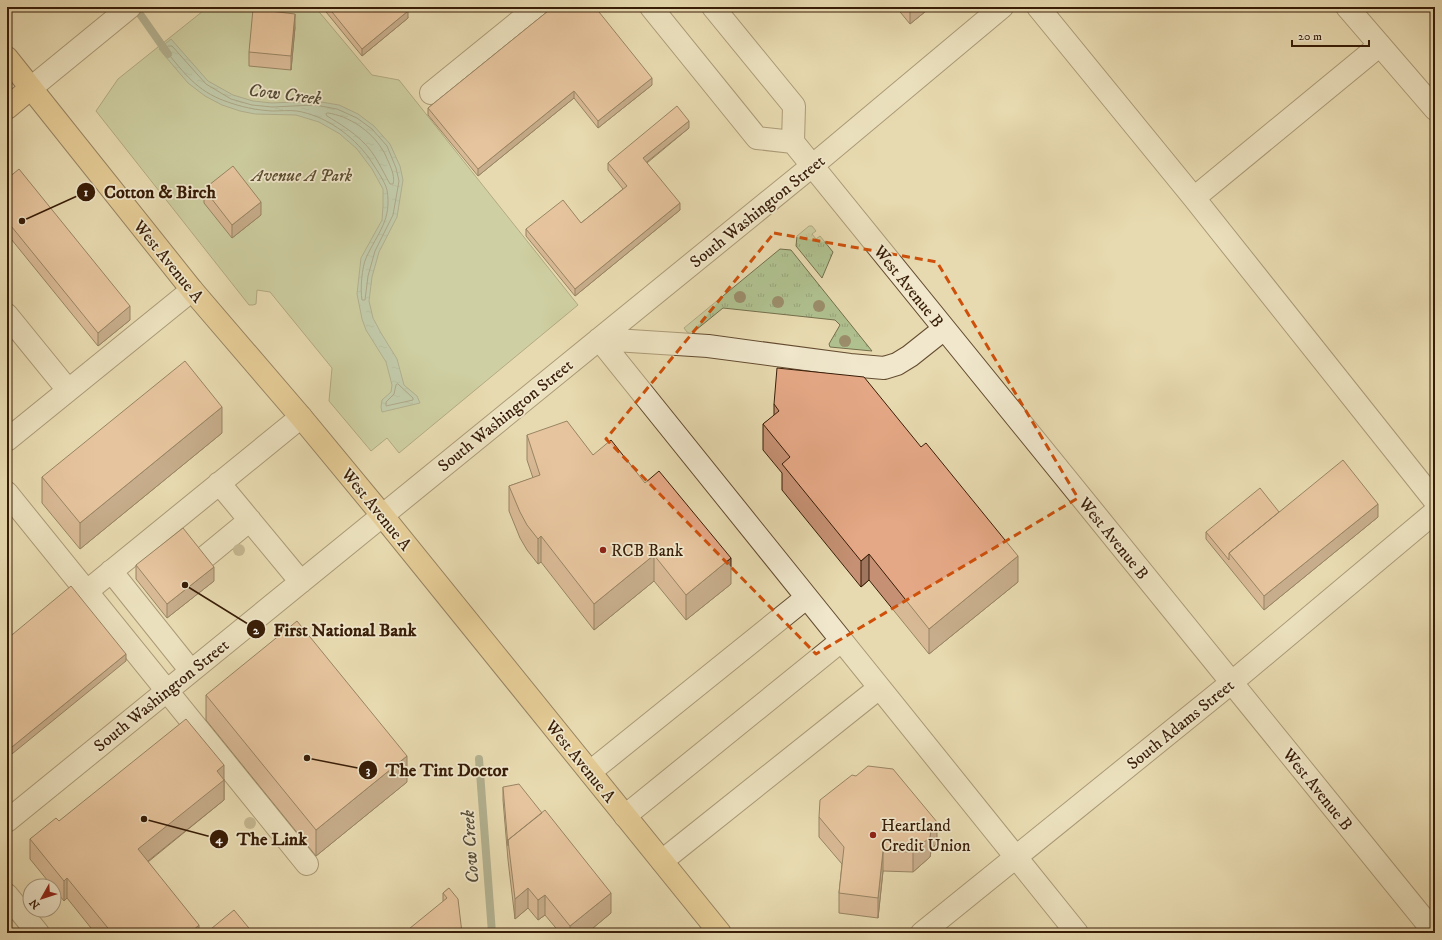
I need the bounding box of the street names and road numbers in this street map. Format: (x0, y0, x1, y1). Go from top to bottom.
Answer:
street label: South Washington Street (686, 150, 830, 273)
street label: West Avenue A (128, 215, 208, 308)
street label: West Avenue B (868, 240, 948, 332)
street label: South Washington Street (434, 354, 578, 477)
street label: West Avenue A (336, 463, 416, 556)
street label: West Avenue B (1073, 492, 1153, 584)
street label: South Washington Street (90, 634, 234, 757)
street label: South Adams Street (1122, 674, 1239, 775)
street label: West Avenue A (540, 715, 620, 808)
street label: West Avenue B (1277, 743, 1357, 835)

